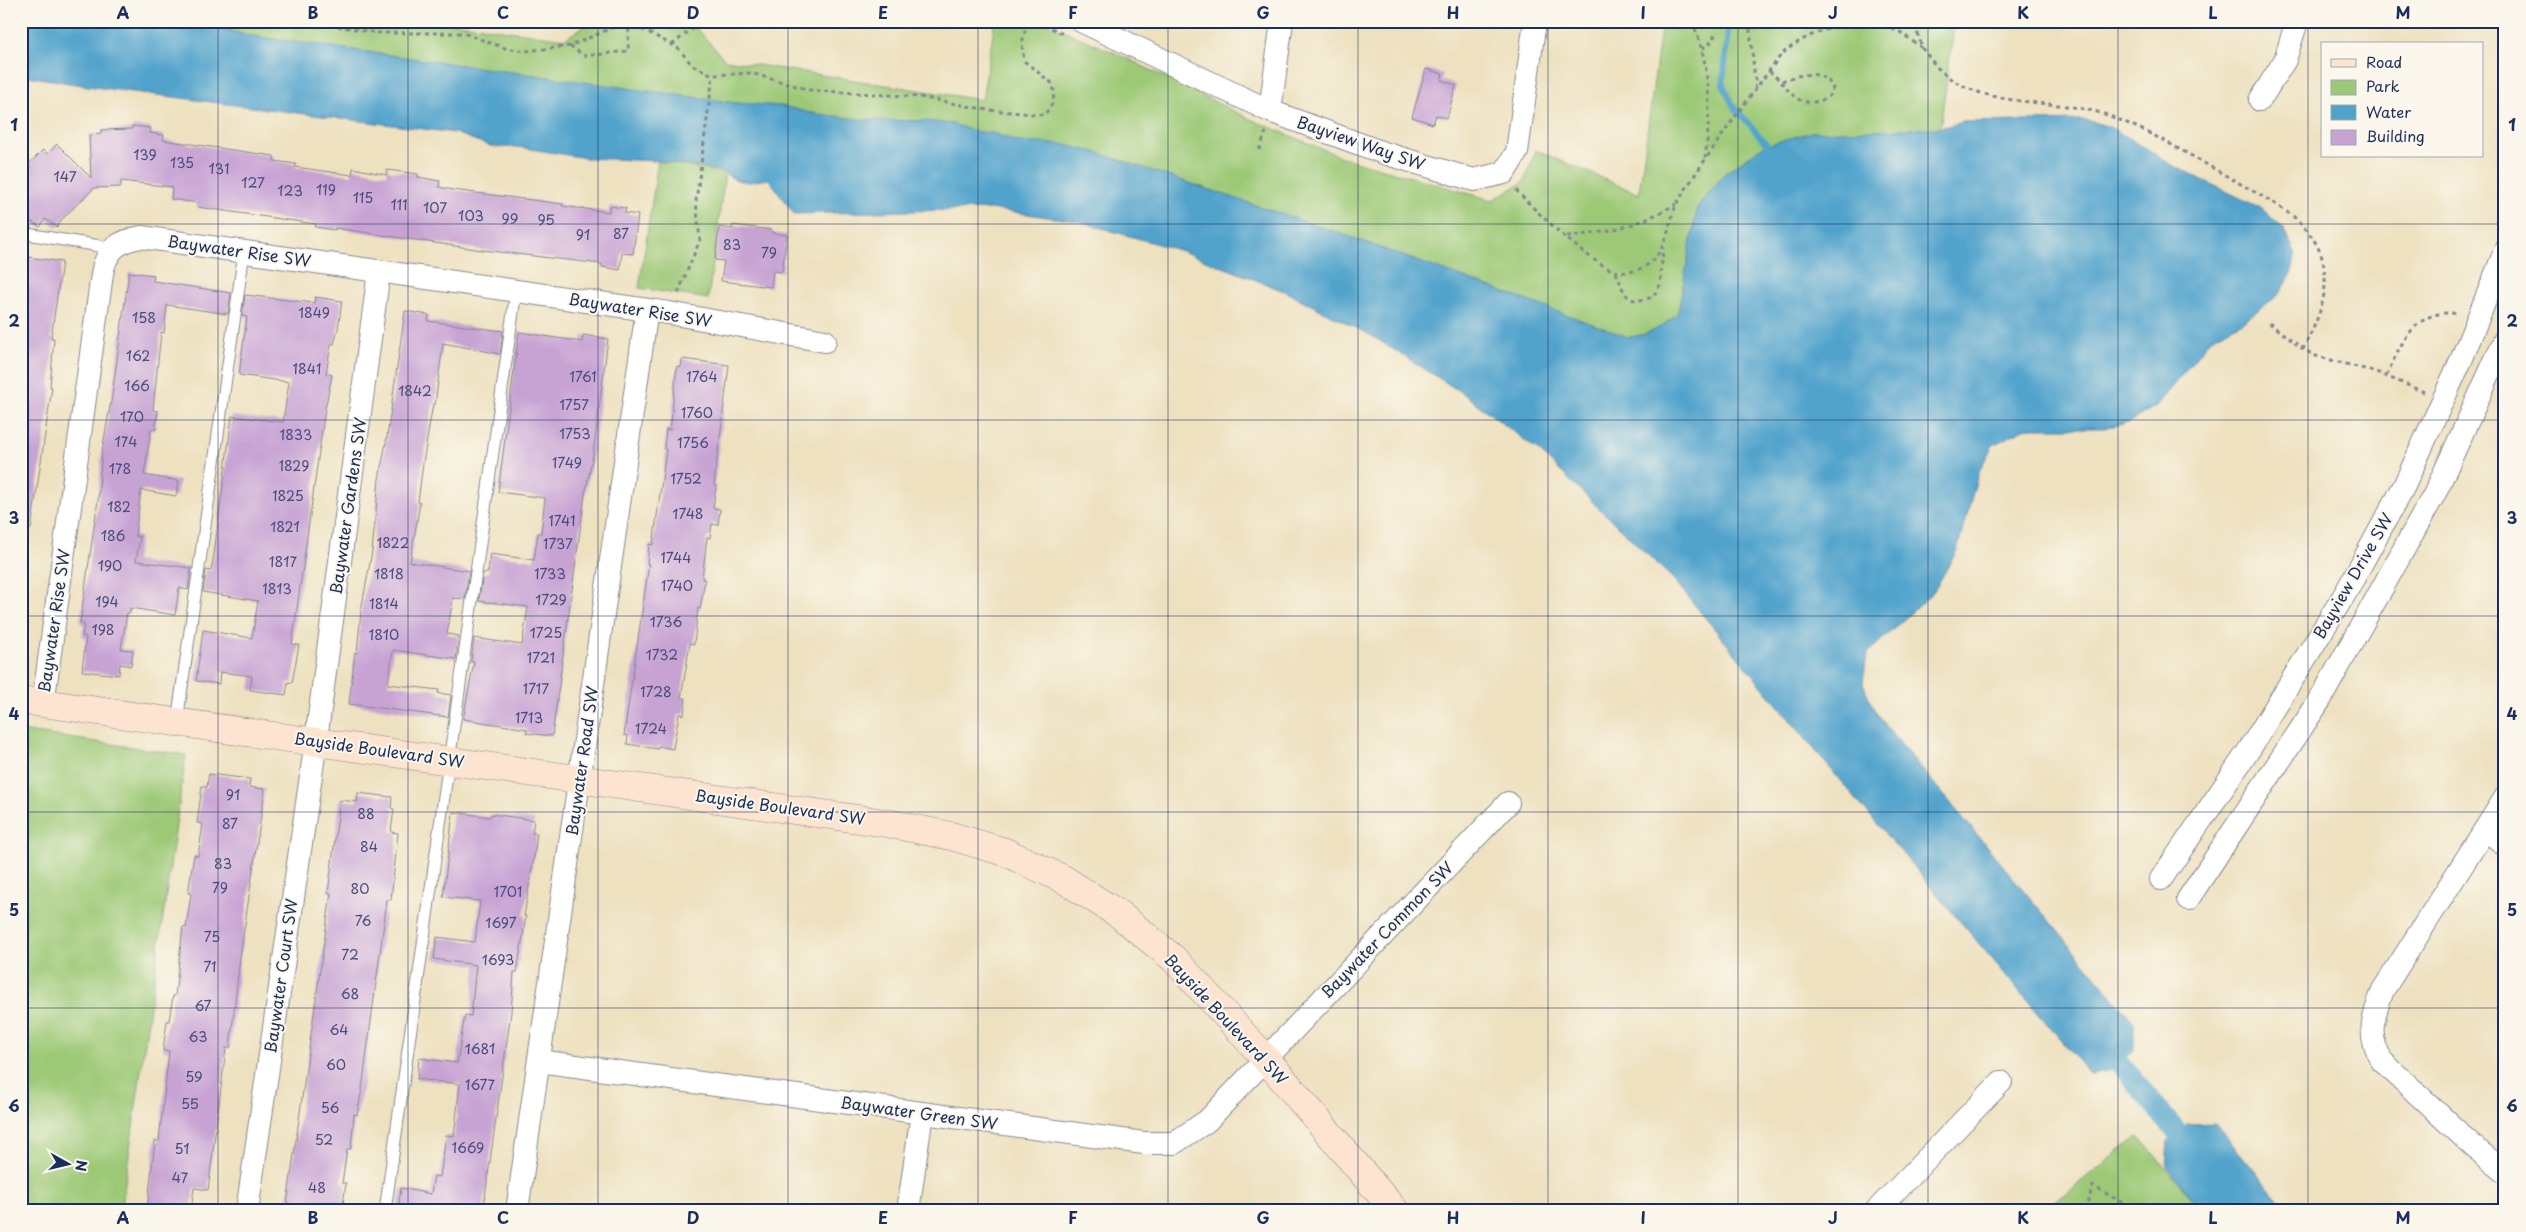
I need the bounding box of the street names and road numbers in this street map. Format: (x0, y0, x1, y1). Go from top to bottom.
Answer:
street label: Bayview Way SW (1294, 109, 1429, 175)
street label: Baywater Rise SW (166, 228, 313, 272)
street label: Baywater Rise SW (567, 286, 714, 332)
street label: Baywater Gardens SW (323, 416, 371, 596)
street label: Bayview Drive SW (2306, 508, 2398, 643)
street label: Baywater Rise SW (31, 547, 75, 694)
street label: Baywater Road SW (559, 684, 603, 837)
street label: Bayside Boulevard SW (292, 725, 467, 773)
street label: Bayside Boulevard SW (693, 782, 868, 830)
street label: Baywater Common SW (1314, 856, 1458, 1003)
street label: Baywater Court SW (257, 896, 303, 1055)
street label: Bayside Boulevard SW (1159, 947, 1295, 1090)
street label: Baywater Green SW (839, 1089, 999, 1135)

